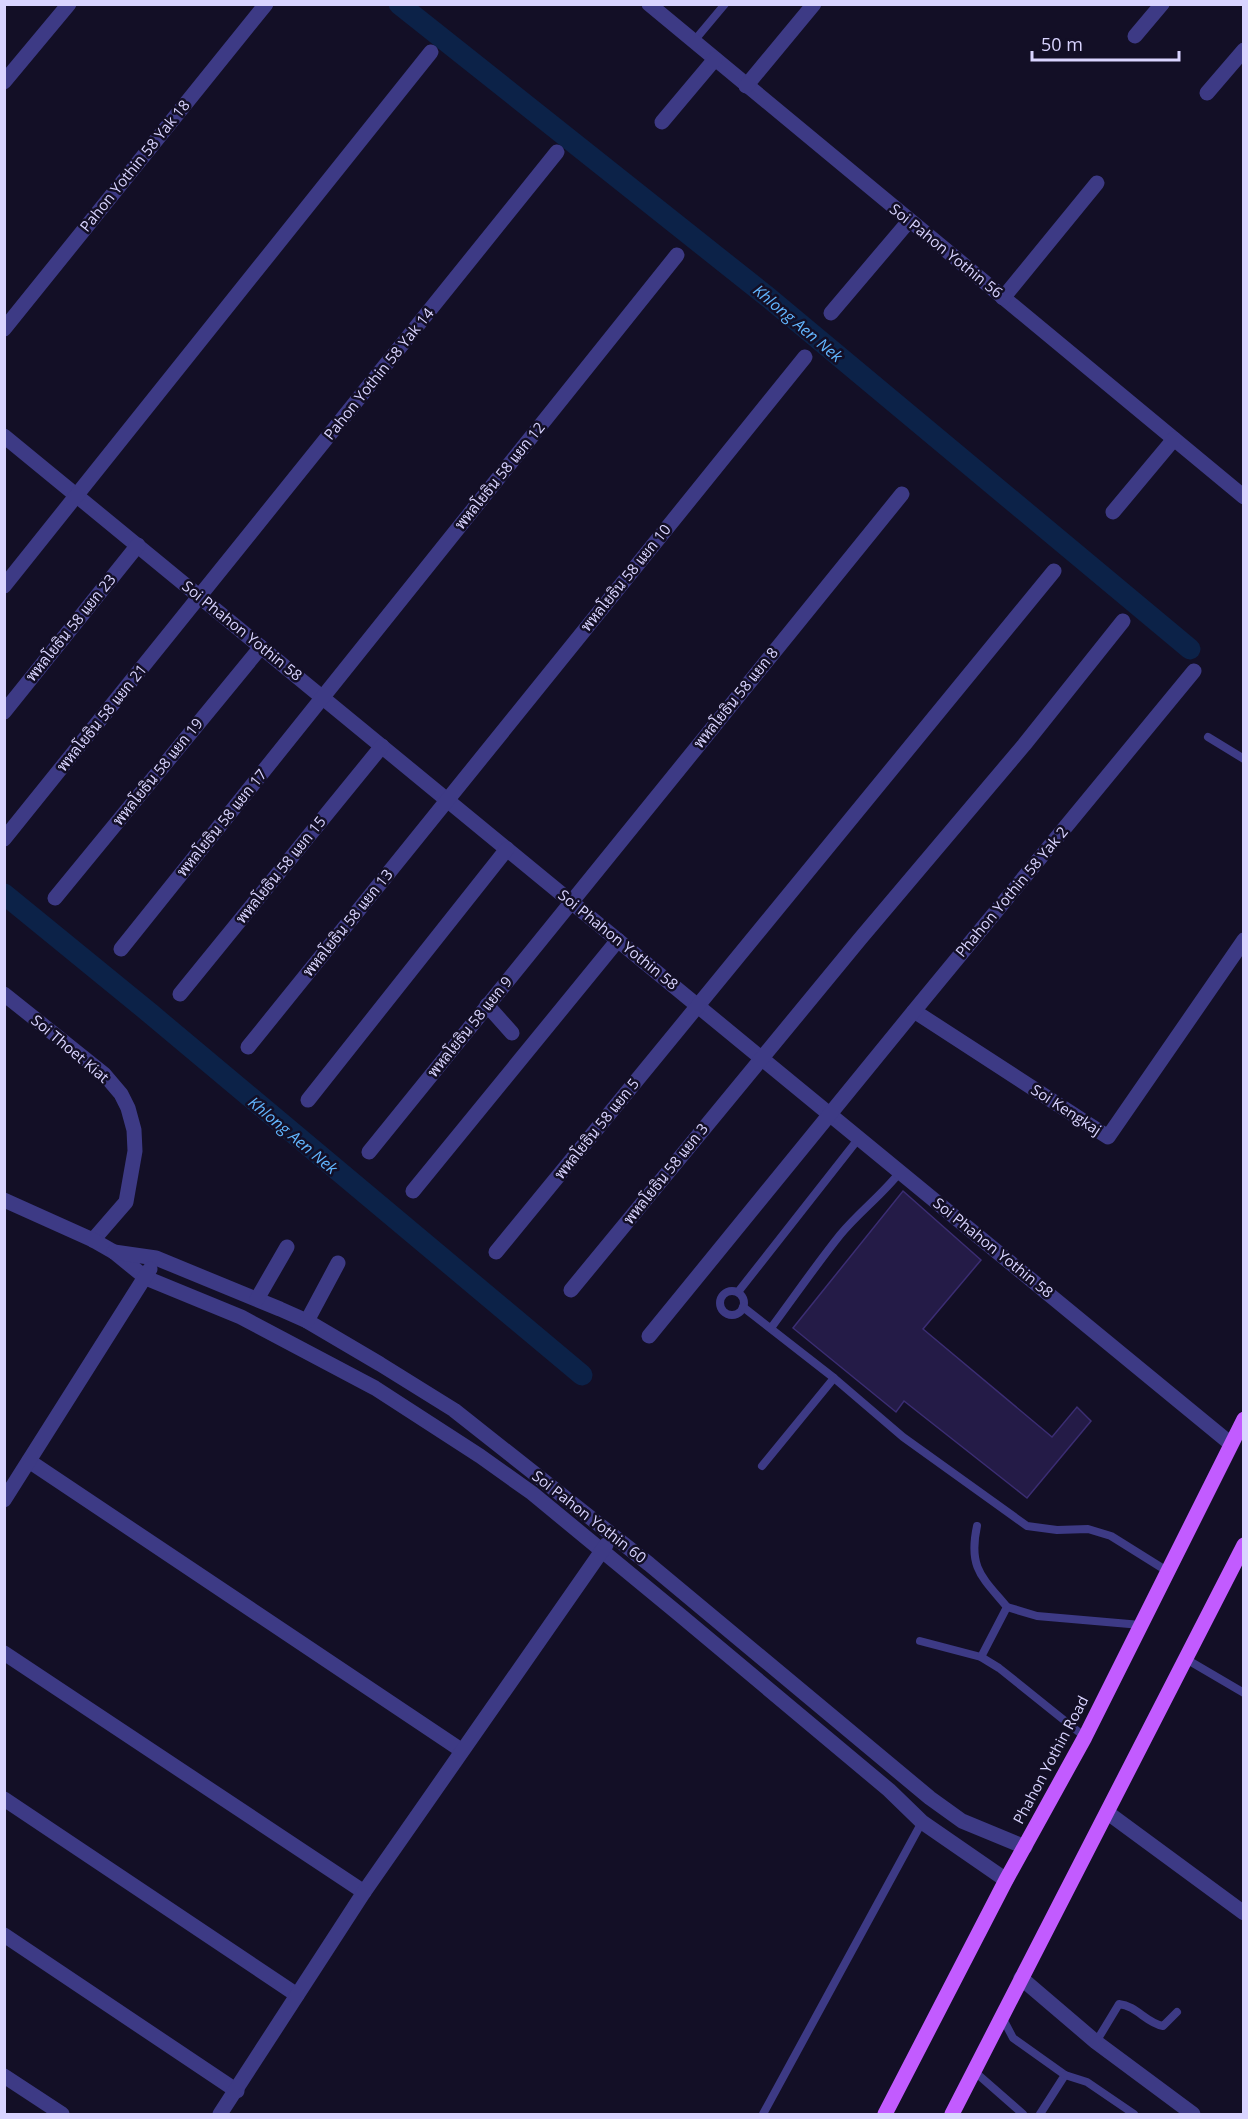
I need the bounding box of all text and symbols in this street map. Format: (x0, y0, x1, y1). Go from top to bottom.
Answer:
scale bar (1032, 24, 1179, 62)
text: 50 m (1041, 32, 1083, 56)
street label: Pahon Yothin 58 Yak 18 (75, 95, 194, 235)
street label: Soi Pahon Yothin 56 (886, 199, 1007, 302)
water label: Khlong Aen Nek (749, 279, 848, 368)
street label: Pahon Yothin 58 Yak 14 (319, 303, 438, 443)
street label: พหลโยธิน 58 แยก 12 (450, 417, 549, 533)
street label: พหลโยธิน 58 แยก 10 (576, 519, 675, 635)
street label: พหลโยธิน 58 แยก 23 (21, 569, 120, 685)
street label: Soi Phahon Yothin 58 (179, 576, 307, 685)
street label: พหลโยธิน 58 แยก 8 (688, 643, 782, 752)
street label: พหลโยธิน 58 แยก 21 (52, 659, 151, 775)
street label: พหลโยธิน 58 แยก 19 (108, 713, 207, 829)
street label: พหลโยธิน 58 แยก 17 (172, 764, 271, 880)
street label: พหลโยธิน 58 แยก 15 (231, 811, 330, 927)
street label: Phahon Yothin 58 Yak 2 (951, 822, 1072, 961)
street label: พหลโยธิน 58 แยก 13 (298, 864, 397, 980)
street label: Soi Phahon Yothin 58 (555, 885, 683, 994)
street label: พหลโยธิน 58 แยก 9 (422, 972, 516, 1081)
street label: Soi Thoet Kiat (28, 1010, 114, 1087)
street label: พหลโยธิน 58 แยก 5 (549, 1074, 643, 1183)
street label: Soi Kengkaj (1028, 1079, 1105, 1139)
water label: Khlong Aen Nek (244, 1091, 343, 1180)
street label: พหลโยธิน 58 แยก 3 (618, 1119, 712, 1228)
street label: Soi Phahon Yothin 58 (930, 1193, 1058, 1302)
street label: Soi Pahon Yothin 60 (528, 1465, 651, 1567)
street label: Phahon Yothin Road (1008, 1692, 1092, 1827)

